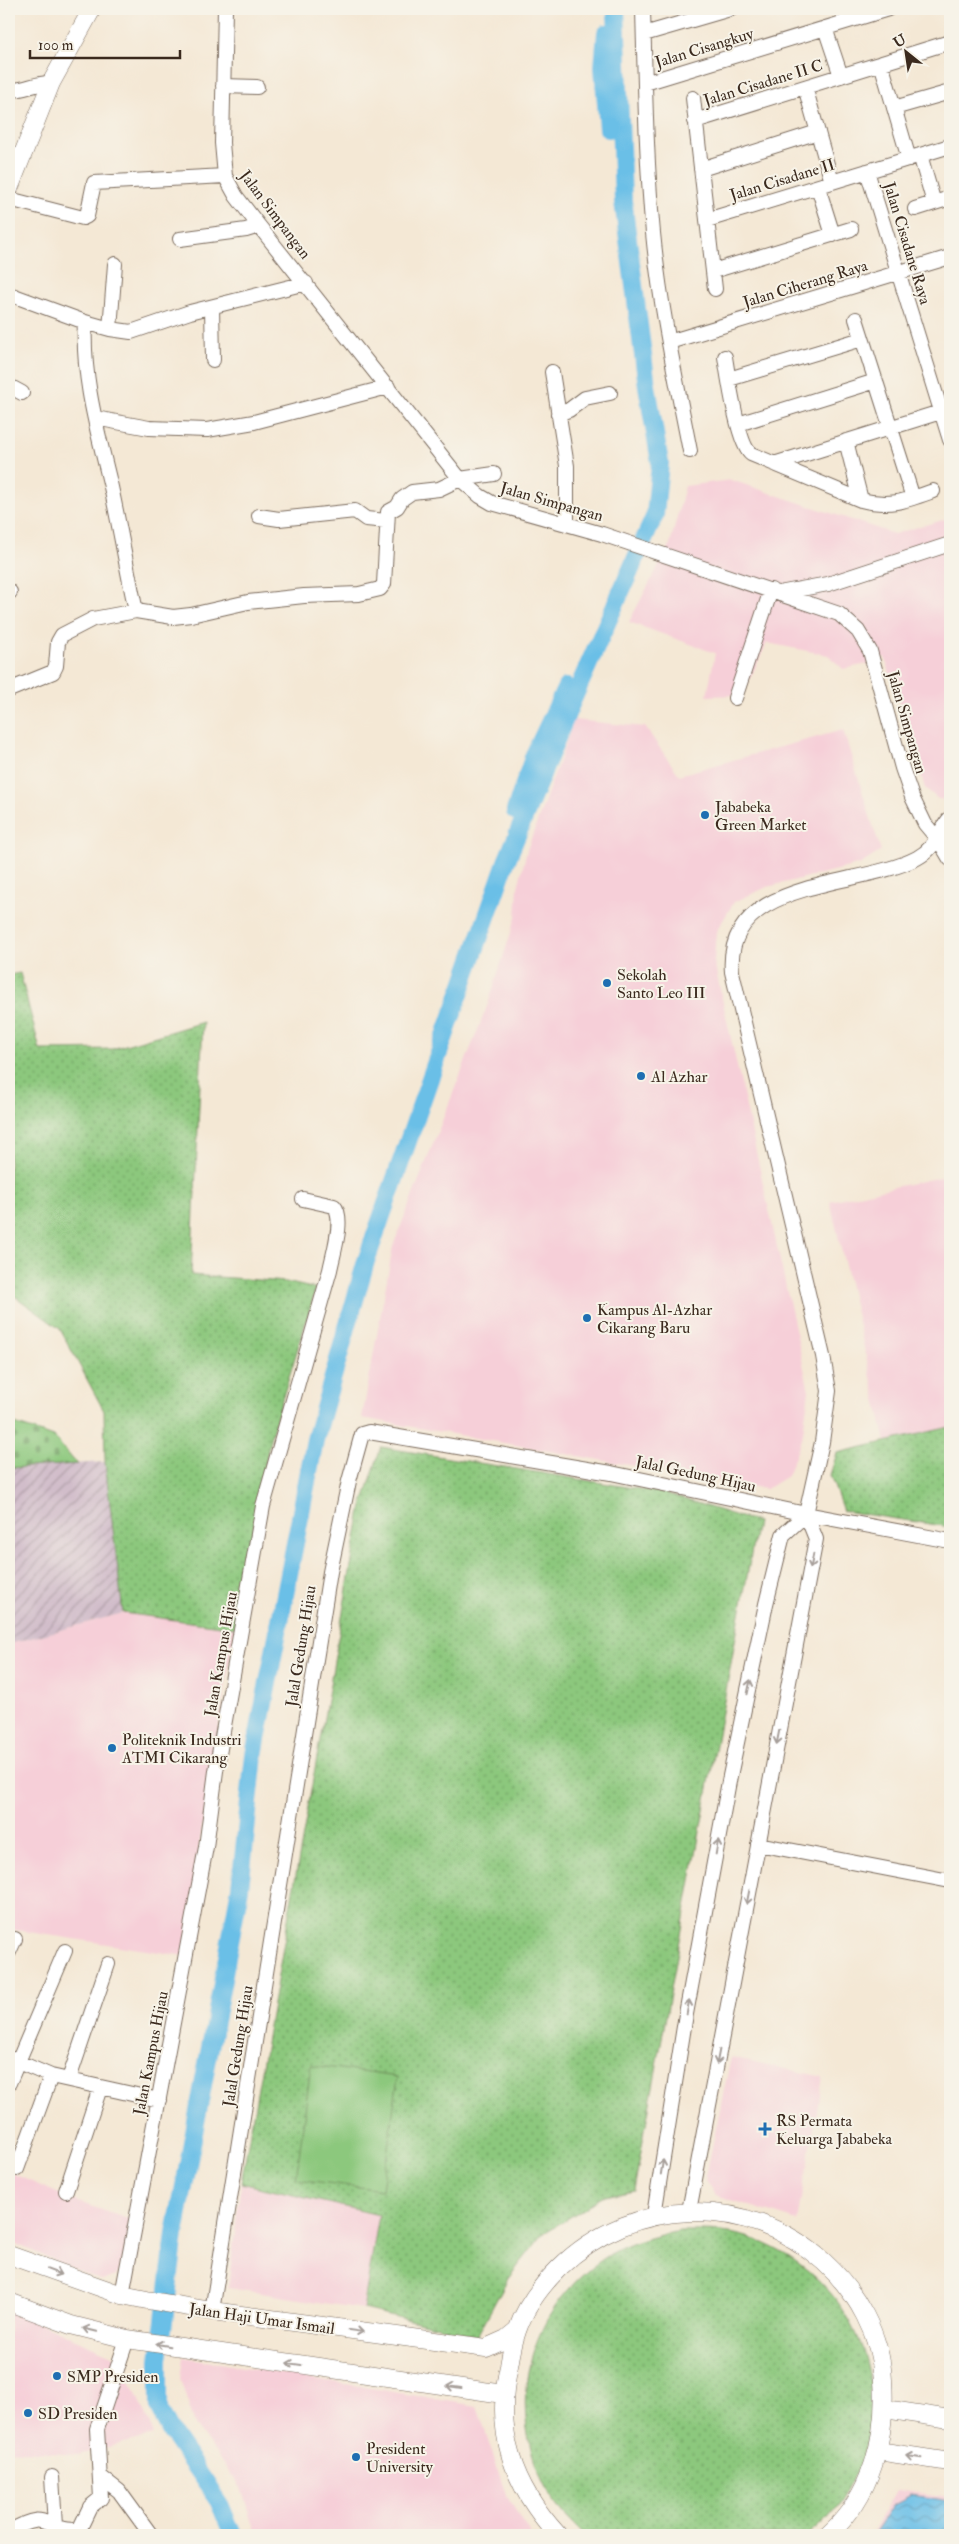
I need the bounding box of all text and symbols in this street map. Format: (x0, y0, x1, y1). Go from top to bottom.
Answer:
street label: Jalan Cisangkuy (652, 23, 757, 74)
scale bar (30, 28, 180, 60)
north arrow (882, 28, 932, 78)
text: U (890, 31, 909, 51)
text: 100 m (38, 36, 74, 55)
street label: Jalan Cisadane II C (700, 55, 826, 112)
street label: Jalan Cisadane II (726, 155, 837, 207)
street label: Jalan Simpangan (234, 165, 315, 264)
street label: Jalan Cisadane Raya (878, 179, 935, 308)
street label: Jalan Ciherang Raya (740, 255, 871, 314)
street label: Jalan Simpangan (497, 477, 605, 527)
street label: Jalan Simpangan (882, 668, 931, 776)
place label: Jababeka Green Market (714, 797, 807, 835)
marker: Jababeka Green Market (699, 809, 711, 821)
place label: Sekolah Santo Leo III (617, 965, 706, 1003)
marker: Sekolah Santo Leo III (601, 977, 613, 989)
place label: Al Azhar (650, 1067, 708, 1087)
marker: Al Azhar (635, 1070, 647, 1082)
place label: Kampus Al-Azhar Cikarang Baru (597, 1300, 712, 1338)
marker: Kampus Al-Azhar Cikarang Baru (581, 1312, 593, 1324)
street label: Jalal Gedung Hijau (633, 1451, 758, 1497)
one-way arrow (806, 1552, 816, 1568)
street label: Jalal Gedung Hijau (281, 1584, 321, 1709)
street label: Jalan Kampus Hijau (200, 1590, 243, 1719)
one-way arrow (745, 1680, 754, 1696)
one-way arrow (772, 1729, 782, 1745)
place label: Politeknik Industri ATMI Cikarang (121, 1730, 242, 1768)
marker: Politeknik Industri ATMI Cikarang (106, 1742, 118, 1754)
one-way arrow (713, 1839, 723, 1855)
one-way arrow (742, 1889, 752, 1905)
street label: Jalal Gedung Hijau (218, 1984, 258, 2109)
street label: Jalan Kampus Hijau (129, 1989, 174, 2118)
one-way arrow (683, 1999, 693, 2015)
one-way arrow (712, 2048, 722, 2064)
place label: RS Permata Keluarga Jababeka (776, 2111, 892, 2150)
marker: RS Permata Keluarga Jababeka (758, 2122, 772, 2136)
one-way arrow (657, 2159, 667, 2175)
one-way arrow (46, 2268, 61, 2277)
street label: Jalan Haji Umar Ismail (187, 2299, 336, 2340)
one-way arrow (82, 2325, 98, 2334)
one-way arrow (348, 2326, 364, 2336)
one-way arrow (155, 2339, 171, 2349)
one-way arrow (286, 2359, 302, 2369)
place label: SMP Presiden (67, 2367, 158, 2387)
marker: SMP Presiden (51, 2370, 63, 2382)
one-way arrow (447, 2381, 463, 2391)
place label: SD Presiden (38, 2404, 118, 2424)
marker: SD Presiden (22, 2407, 34, 2419)
place label: President University (366, 2439, 434, 2477)
marker: President University (350, 2451, 362, 2463)
one-way arrow (907, 2451, 923, 2461)

